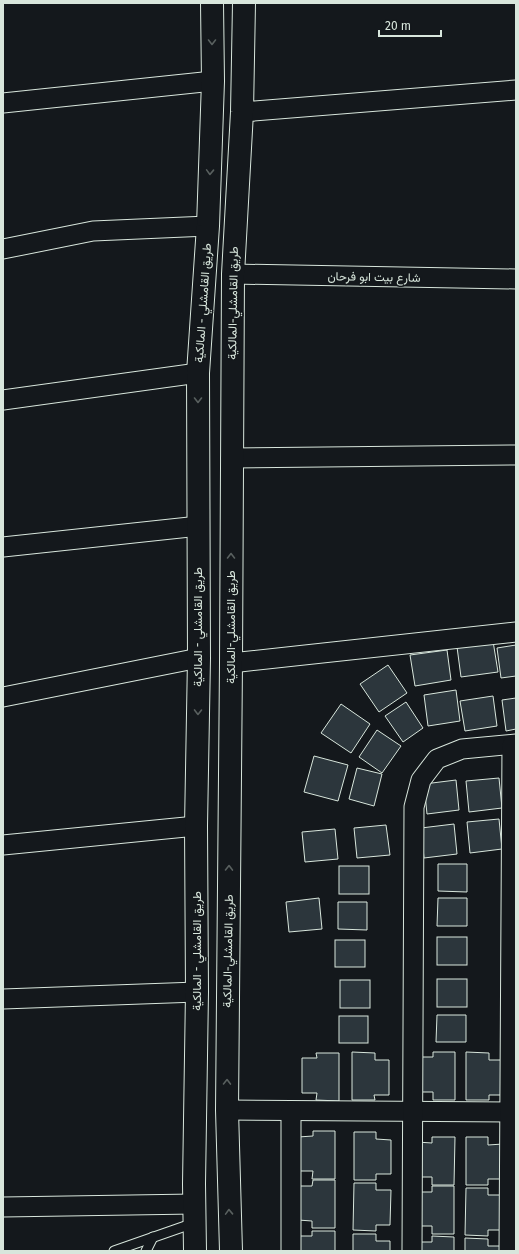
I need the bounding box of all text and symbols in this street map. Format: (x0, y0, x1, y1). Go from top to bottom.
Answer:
scale bar (379, 12, 441, 38)
text: 20 m (385, 19, 411, 33)
one-way arrow (208, 39, 216, 45)
one-way arrow (205, 169, 214, 175)
street label: طريق القامشلي - المالكية (192, 243, 217, 363)
street label: طريق القامشلي-المالكية (225, 246, 244, 360)
street label: شارع بيت ابو فرحان (327, 269, 421, 287)
one-way arrow (194, 397, 202, 403)
one-way arrow (227, 553, 235, 559)
street label: طريق القامشلي - المالكية (191, 567, 208, 687)
street label: طريق القامشلي-المالكية (224, 570, 241, 684)
one-way arrow (194, 709, 202, 715)
one-way arrow (225, 865, 233, 871)
street label: طريق القامشلي - المالكية (190, 891, 207, 1011)
street label: طريق القامشلي-المالكية (220, 894, 239, 1008)
one-way arrow (223, 1079, 231, 1085)
one-way arrow (225, 1209, 234, 1215)

